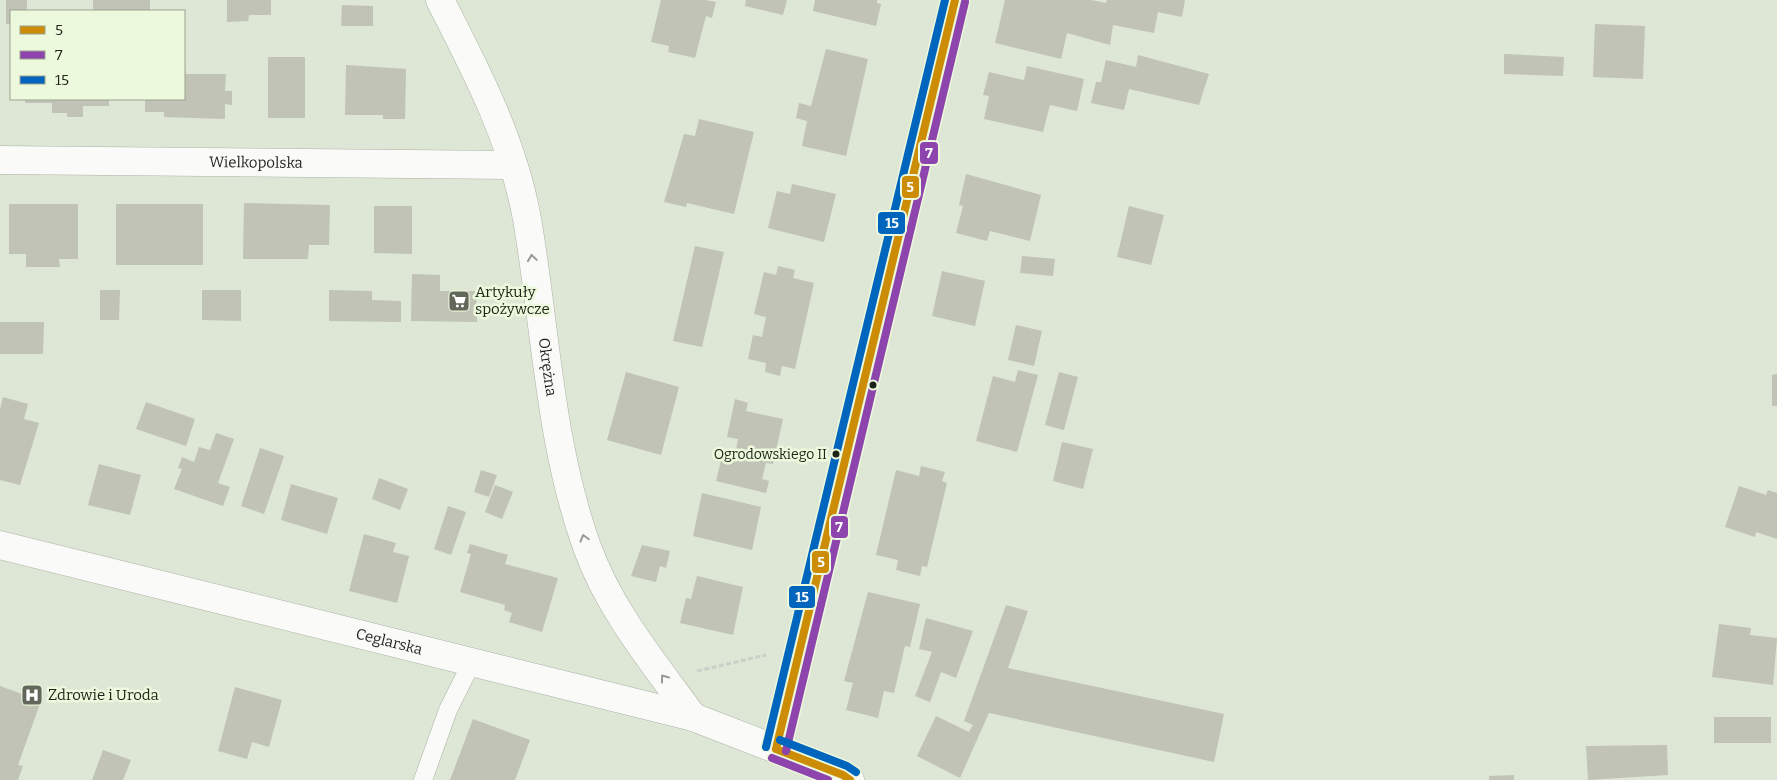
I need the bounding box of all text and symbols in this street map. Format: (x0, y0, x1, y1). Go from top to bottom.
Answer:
legend (10, 10, 185, 100)
text: 5 (55, 21, 63, 39)
text: 7 (55, 46, 63, 64)
text: 15 (55, 71, 69, 89)
line badge: 7 (919, 141, 939, 165)
text: 7 (925, 145, 933, 162)
street label: Wielkopolska (209, 153, 303, 172)
line badge: 5 (901, 175, 920, 199)
text: 5 (906, 179, 914, 196)
line badge: 15 (877, 211, 906, 235)
text: 15 (885, 215, 899, 232)
one-way arrow (527, 254, 538, 262)
place label: Artykuły spożywcze (475, 283, 550, 318)
supermarket icon: Artykuły spożywcze (447, 289, 471, 313)
street label: Okrężna (535, 337, 560, 397)
unlabelled marker (868, 380, 878, 390)
place label: Ogrodowskiego II (714, 446, 827, 463)
marker: Ogrodowskiego II (831, 449, 841, 459)
line badge: 7 (830, 515, 849, 539)
text: 7 (835, 519, 843, 536)
one-way arrow (579, 533, 590, 542)
line badge: 5 (811, 550, 830, 574)
text: 5 (817, 554, 825, 571)
line badge: 15 (788, 585, 816, 609)
text: 15 (795, 589, 809, 606)
street label: Ceglarska (354, 625, 424, 659)
one-way arrow (661, 674, 670, 684)
hospital icon: Zdrowie i Uroda (20, 683, 44, 707)
place label: Zdrowie i Uroda (48, 686, 159, 704)

